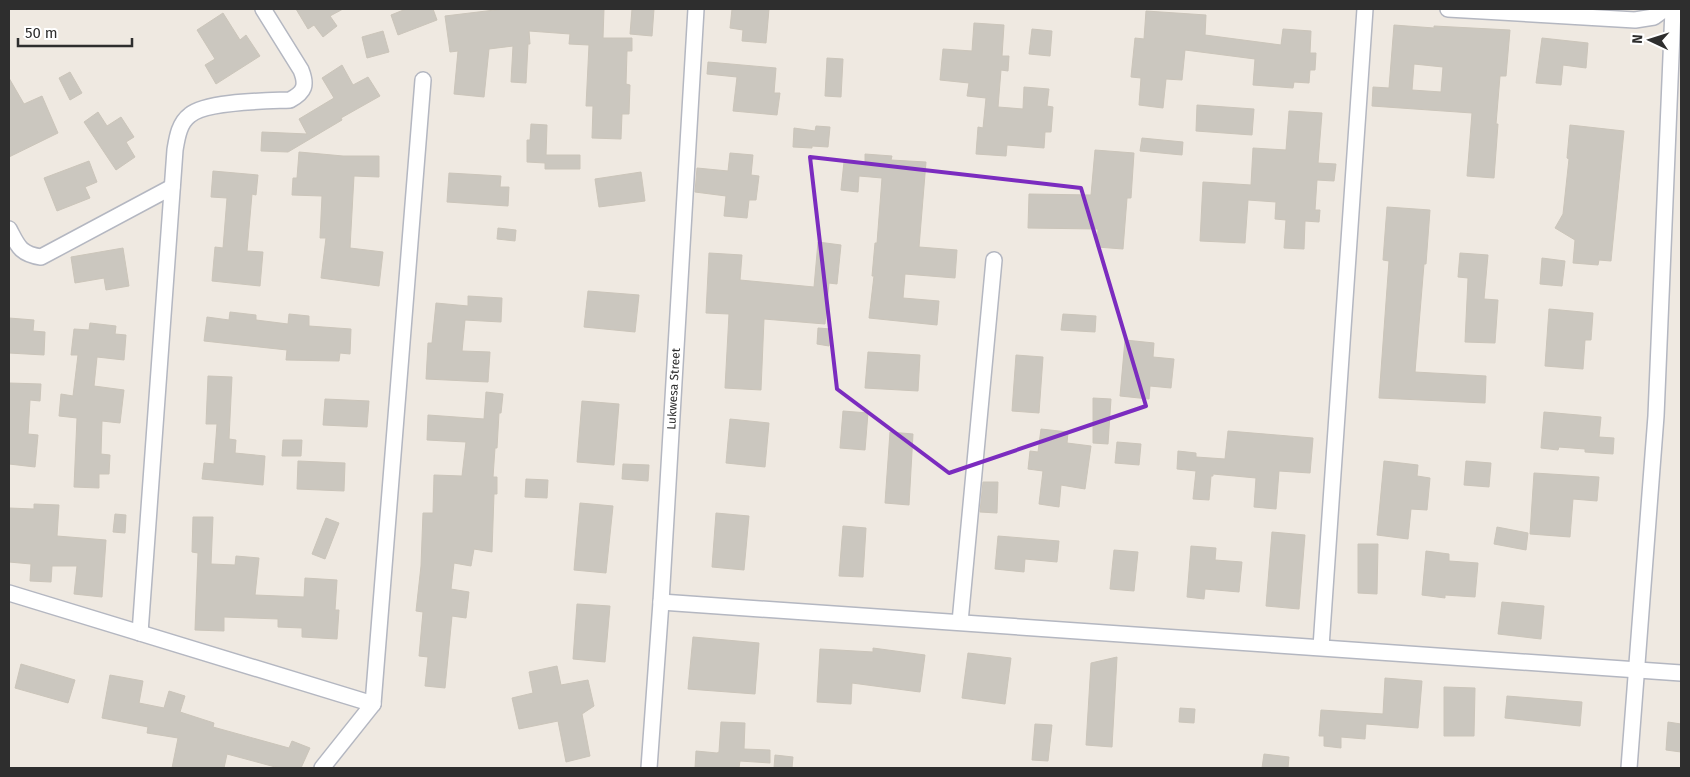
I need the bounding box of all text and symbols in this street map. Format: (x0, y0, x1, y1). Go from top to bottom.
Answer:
scale bar (18, 15, 131, 47)
north arrow (1625, 15, 1675, 65)
text: 50 m (25, 24, 58, 42)
text: N (1629, 34, 1646, 44)
street label: Lukwesa Street (664, 347, 683, 430)

